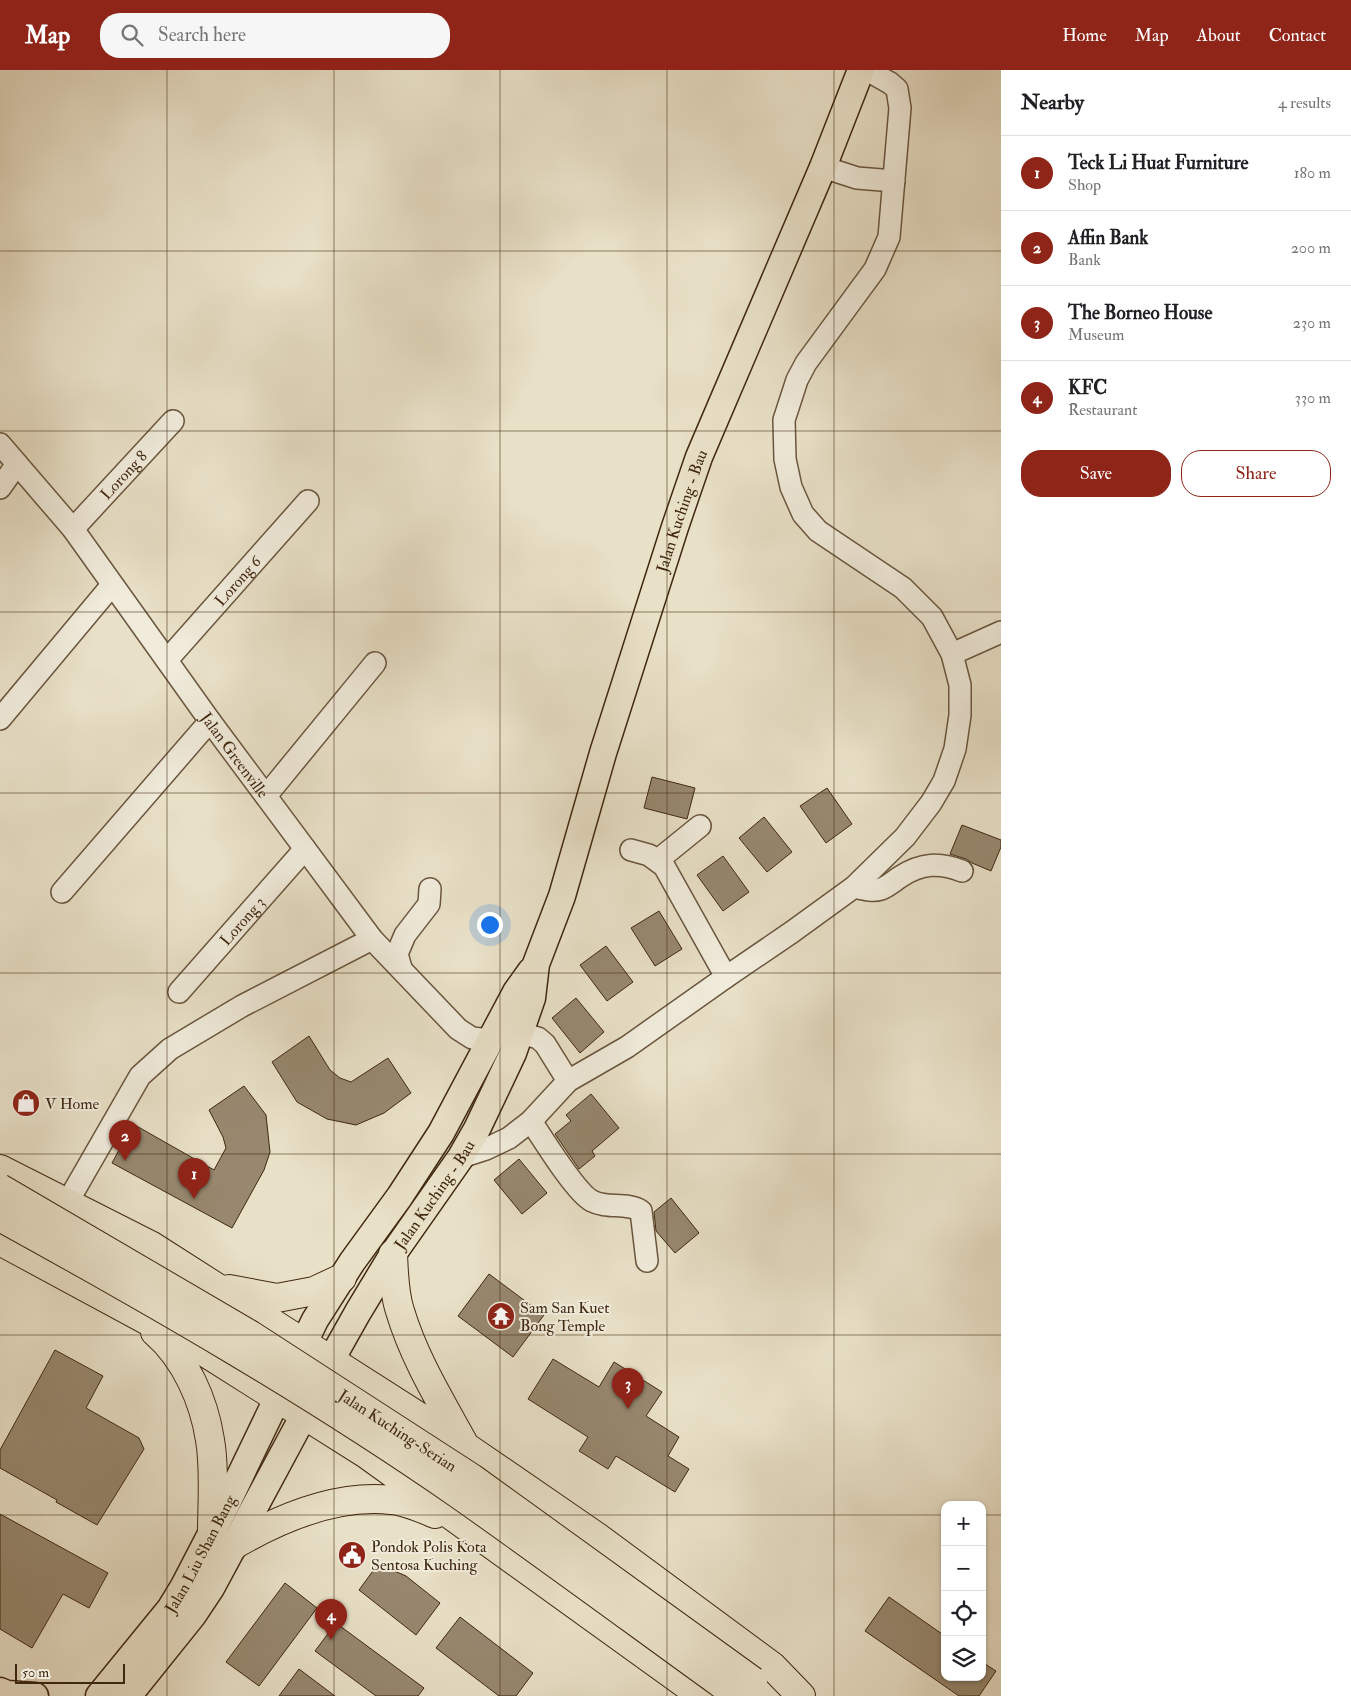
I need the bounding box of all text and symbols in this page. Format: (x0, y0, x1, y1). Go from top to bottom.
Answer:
search box (100, 13, 450, 58)
text: Map (25, 20, 70, 51)
icon: search (118, 21, 146, 49)
text: Search here (158, 23, 246, 47)
text: Home (1062, 24, 1107, 47)
text: Map (1135, 24, 1169, 47)
text: About (1197, 24, 1241, 47)
text: Contact (1269, 24, 1326, 47)
text: Nearby (1021, 89, 1084, 116)
text: 4 results (1278, 93, 1331, 113)
text: Teck Li Huat Furniture (1068, 151, 1249, 175)
text: 1 (1034, 163, 1040, 183)
text: 180 m (1294, 163, 1331, 183)
text: Shop (1068, 175, 1101, 195)
text: Affin Bank (1068, 226, 1148, 250)
text: 2 (1033, 238, 1041, 258)
text: 200 m (1291, 238, 1331, 258)
text: Bank (1068, 250, 1101, 270)
text: The Borneo House (1068, 301, 1212, 325)
text: 3 (1034, 313, 1040, 333)
text: 230 m (1293, 313, 1331, 333)
text: Museum (1068, 325, 1124, 345)
text: KFC (1068, 376, 1107, 400)
text: 4 (1033, 388, 1041, 408)
text: 330 m (1295, 388, 1331, 408)
text: Restaurant (1068, 400, 1137, 420)
street label: Lorong 8 (96, 446, 152, 504)
street label: Jalan Kuching - Bau (652, 447, 712, 576)
button: Save (1021, 450, 1171, 497)
button: Share (1181, 450, 1331, 497)
street label: Lorong 6 (210, 551, 266, 611)
street label: Jalan Greenville (195, 708, 273, 802)
street label: Lorong 3 (216, 893, 269, 950)
your location (477, 912, 503, 938)
shop icon: V Home (11, 1088, 41, 1118)
place label: V Home (45, 1094, 100, 1114)
pin: 2 (109, 1120, 141, 1161)
street label: Jalan Kuching - Bau (390, 1137, 479, 1255)
pin: 1 (178, 1158, 210, 1199)
place label: Sam San Kuet Bong Temple (520, 1298, 609, 1337)
temple icon: Sam San Kuet Bong Temple (486, 1301, 516, 1331)
pin: 3 (612, 1368, 644, 1409)
street label: Jalan Kuching-Serian (333, 1385, 460, 1477)
street label: Jalan Liu Shan Bang (160, 1491, 241, 1619)
map controls (941, 1501, 986, 1681)
button: + (941, 1501, 986, 1546)
place label: Pondok Polis Kota Sentosa Kuching (371, 1537, 487, 1575)
public building icon: Pondok Polis Kota Sentosa Kuching (337, 1540, 367, 1570)
button: − (941, 1546, 986, 1591)
button: locate (941, 1591, 986, 1636)
pin: 4 (315, 1599, 347, 1640)
button: layers (941, 1636, 986, 1681)
scale bar (15, 1661, 125, 1684)
text: 50 m (22, 1664, 49, 1681)

